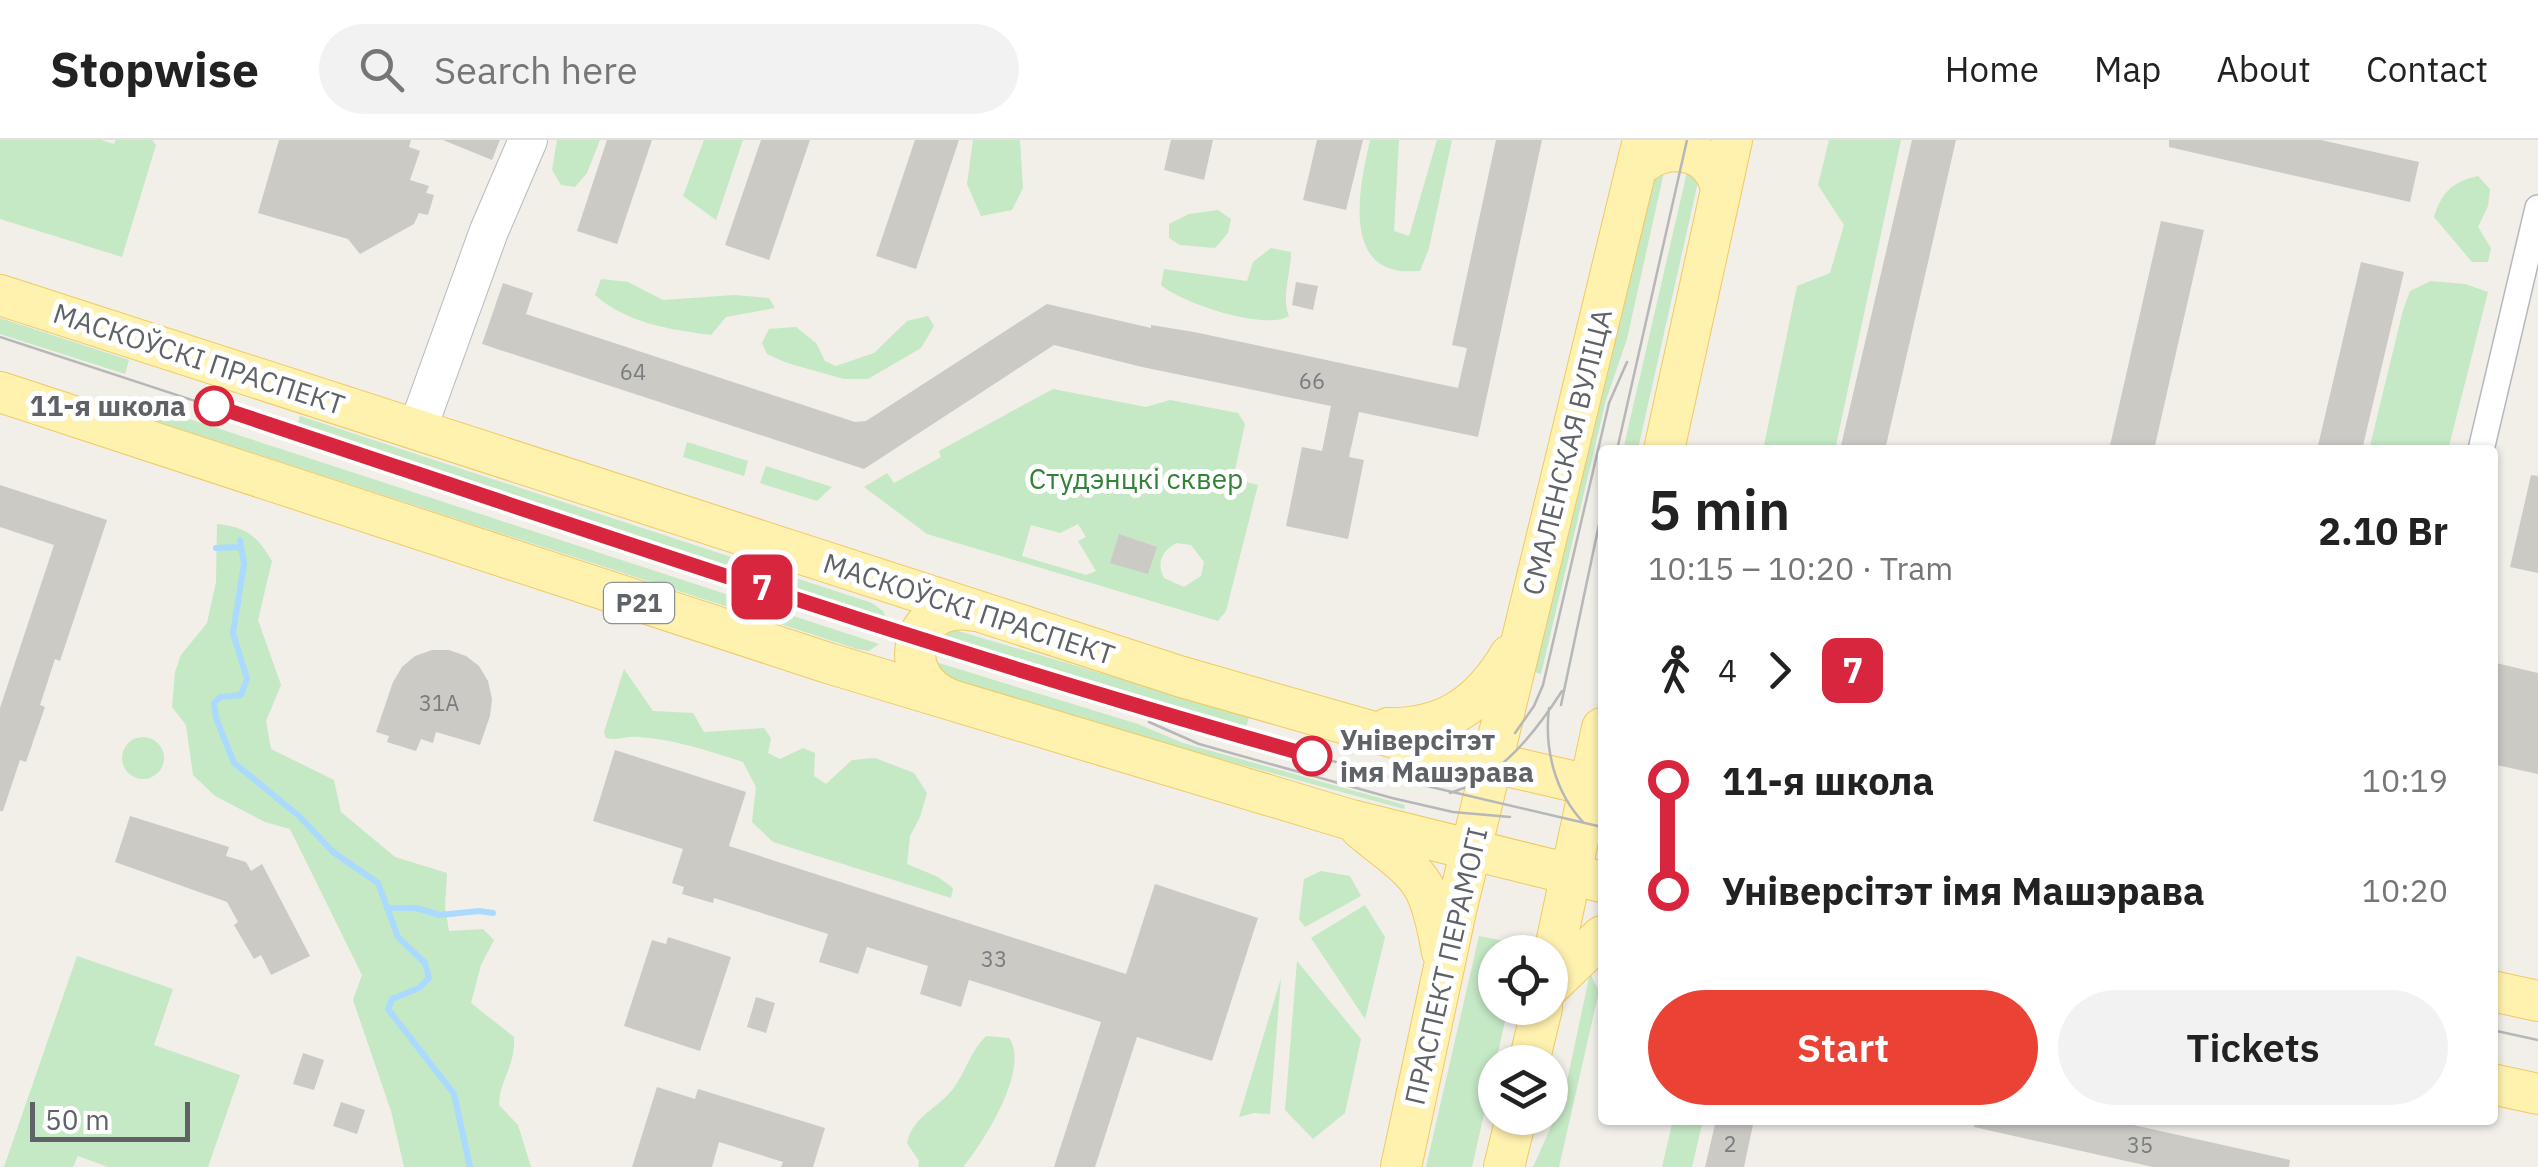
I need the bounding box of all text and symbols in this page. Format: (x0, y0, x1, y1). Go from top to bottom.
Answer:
search box (319, 24, 1019, 114)
text: Stopwise (50, 38, 259, 100)
icon: search (354, 42, 409, 97)
text: Search here (434, 45, 638, 94)
text: Home (1945, 46, 2039, 92)
text: Map (2094, 46, 2161, 92)
text: About (2216, 46, 2311, 92)
text: Contact (2366, 46, 2488, 92)
street label: МАСКОЎСКІ ПРАСПЕКТ (49, 294, 350, 423)
street label: СМАЛЕНСКАЯ ВУЛІЦА (1513, 305, 1620, 599)
house number: 64 (620, 357, 646, 386)
house number: 66 (1299, 366, 1325, 395)
place label: 11-я школа (30, 387, 186, 424)
marker: 11-я школа (195, 387, 233, 425)
park label: Студэнцкі сквер (1029, 460, 1243, 497)
text: 5 min (1648, 474, 1790, 545)
text: 2.10 Br (2318, 506, 2448, 555)
street label: МАСКОЎСКІ ПРАСПЕКТ (819, 544, 1120, 673)
text: 10:15 – 10:20 · Tram (1648, 547, 1953, 589)
line badge: 7 (730, 554, 794, 620)
text: 7 (751, 564, 773, 610)
road number: Р21 (604, 583, 674, 623)
icon: walk (1648, 643, 1703, 698)
icon: forward (1752, 643, 1807, 698)
text: 7 (1842, 647, 1863, 693)
text: 4 (1718, 649, 1737, 691)
house number: 31А (419, 688, 459, 717)
place label: Універсітэт імя Машэрава (1340, 721, 1534, 790)
marker: Універсітэт імя Машэрава (1293, 737, 1331, 775)
text: 11-я школа (1722, 756, 1934, 805)
text: 10:19 (2362, 759, 2448, 801)
street label: ПРАСПЕКТ ПЕРАМОГІ (1396, 823, 1495, 1108)
text: Універсітэт імя Машэрава (1722, 866, 2205, 915)
text: 10:20 (2362, 869, 2448, 911)
map controls (1478, 935, 1568, 1135)
button: locate (1478, 935, 1568, 1025)
house number: 33 (981, 944, 1007, 973)
button: Start (1648, 990, 2038, 1105)
button: Tickets (2058, 990, 2448, 1105)
button: layers (1478, 1045, 1568, 1135)
scale bar (30, 1097, 190, 1142)
text: 50 m (45, 1101, 110, 1138)
house number: 2 (1723, 1129, 1737, 1158)
house number: 35 (2127, 1130, 2153, 1159)

